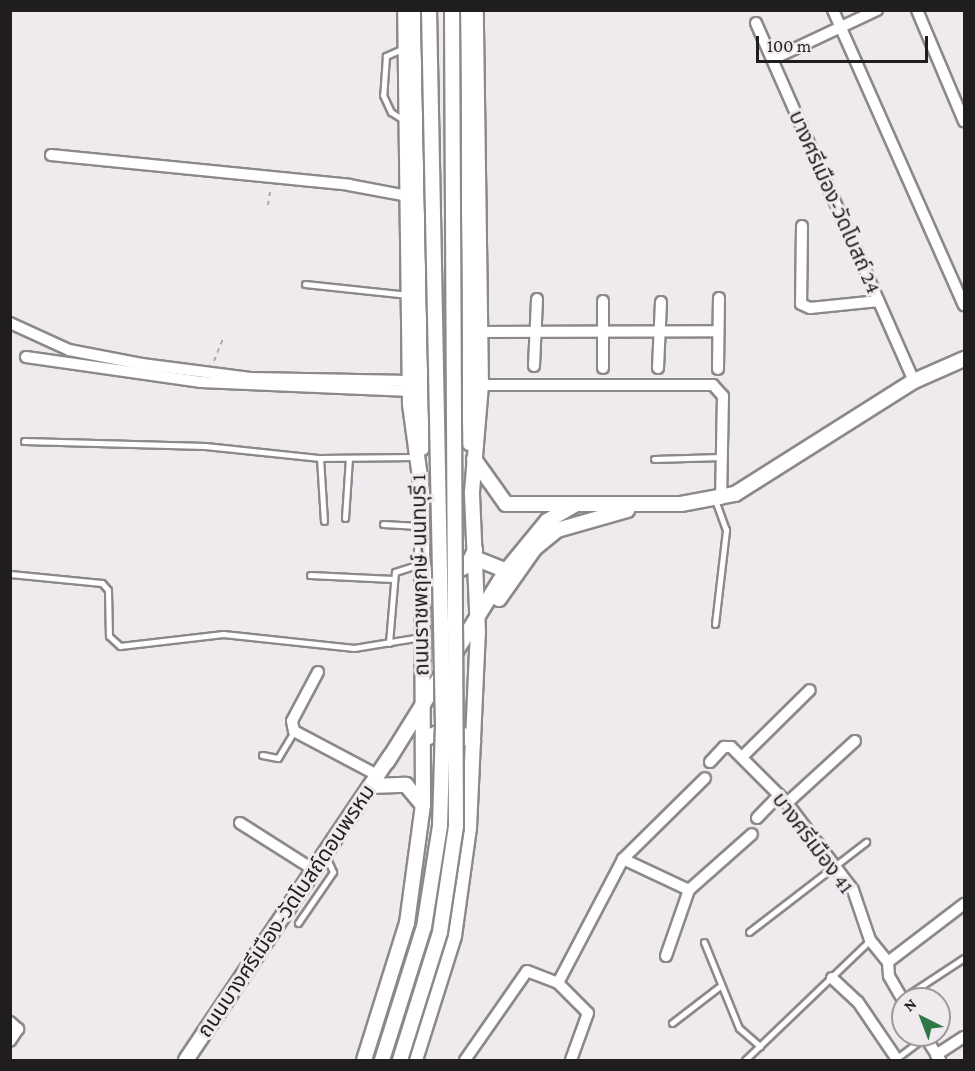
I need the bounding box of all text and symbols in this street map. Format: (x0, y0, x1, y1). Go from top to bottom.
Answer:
scale bar (759, 24, 932, 62)
text: 100 m (767, 36, 811, 56)
street label: บางศรีเมือง-วัดโบสถ์ 24 (783, 107, 887, 297)
street label: ถนนราชพฤกษ์-นนทบุรี 1 (406, 474, 434, 676)
street label: ถนนบางศรีเมือง-วัดโบสถ์ดอนพรหม (192, 780, 380, 1042)
street label: บางศรีเมือง 41 (767, 788, 859, 898)
north arrow (891, 987, 951, 1047)
text: N (900, 995, 920, 1015)

